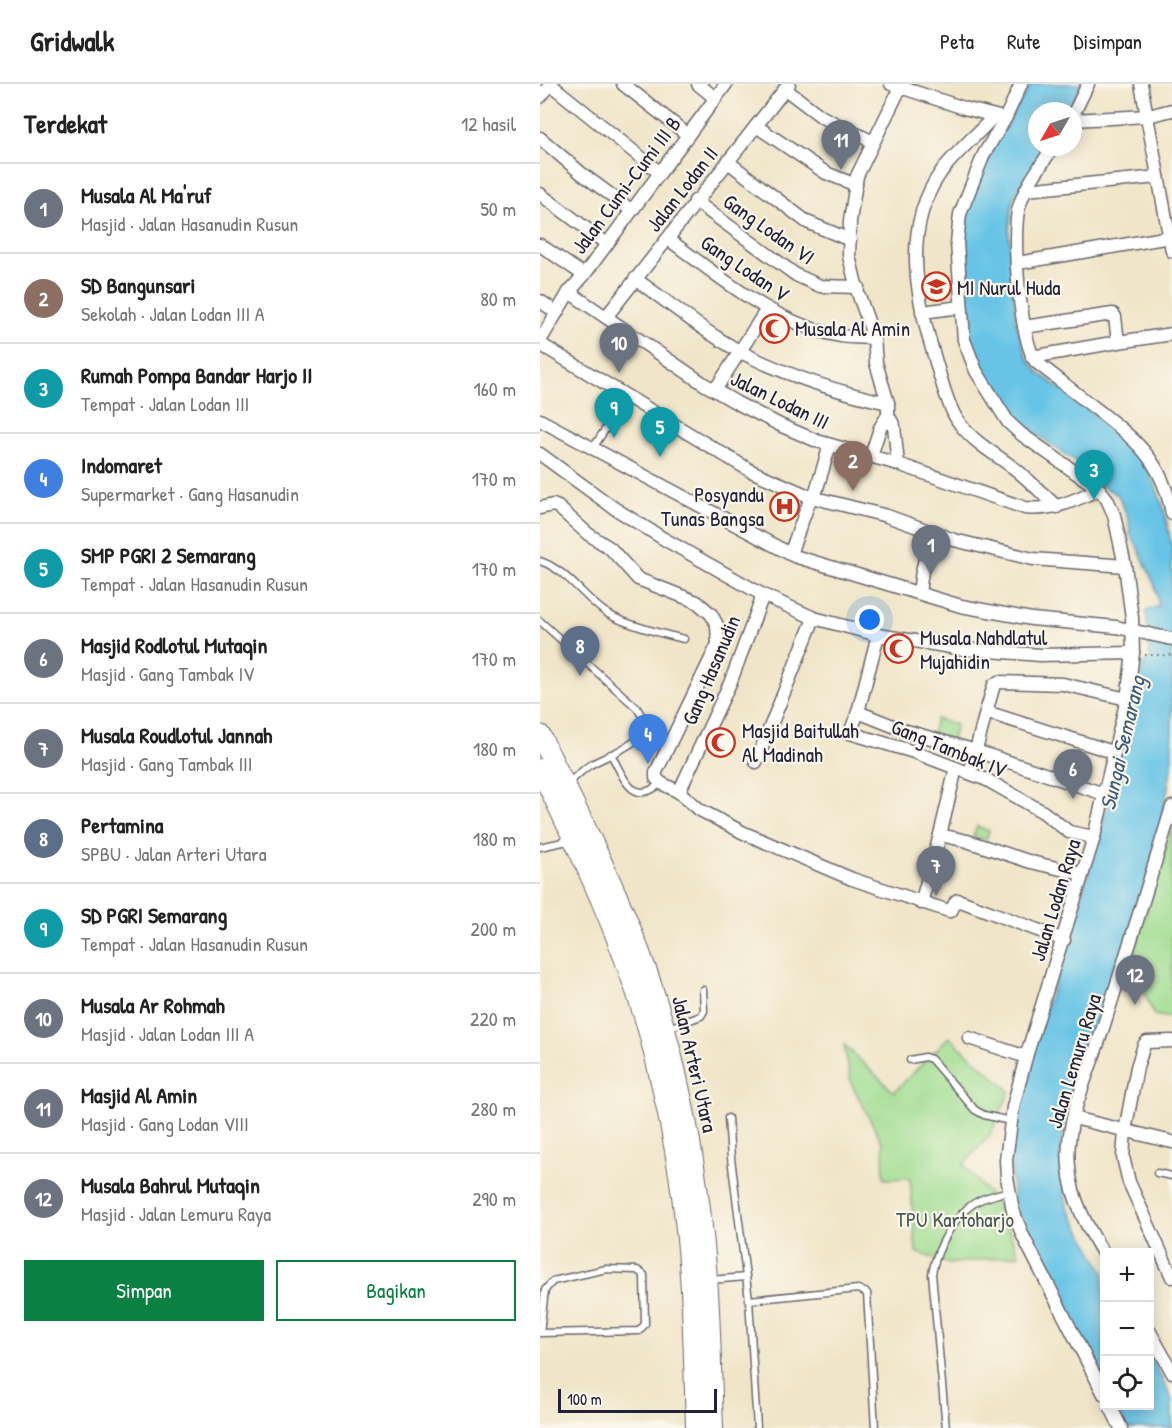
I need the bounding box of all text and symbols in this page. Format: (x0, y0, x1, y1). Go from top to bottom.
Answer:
text: Gridwalk (30, 22, 114, 60)
text: Peta (940, 27, 974, 56)
text: Rute (1007, 27, 1041, 56)
text: Disimpan (1074, 27, 1142, 56)
north arrow (1028, 102, 1082, 156)
text: Terdekat (24, 106, 107, 141)
text: 12 hasil (461, 110, 516, 137)
street label: Jalan Cumi-Cumi III B (565, 110, 687, 260)
pin: 11 (822, 120, 860, 170)
street label: Jalan Lodan II (639, 140, 725, 238)
text: Musala Al Ma'ruf (81, 180, 212, 210)
street label: Gang Lodan VI (718, 188, 820, 270)
text: 1 (40, 195, 47, 222)
text: 50 m (480, 195, 516, 222)
text: Masjid · Jalan Hasanudin Rusun (81, 210, 298, 237)
street label: Gang Lodan V (696, 229, 794, 307)
text: SD Bangunsari (81, 270, 195, 300)
school or university icon: MI Nurul Huda (920, 271, 952, 303)
place label: MI Nurul Huda (957, 273, 1060, 302)
text: 2 (39, 285, 48, 312)
text: 80 m (480, 285, 516, 312)
text: Sekolah · Jalan Lodan III A (81, 300, 265, 327)
mosque icon: Musala Al Amin (758, 312, 790, 344)
place label: Musala Al Amin (795, 314, 910, 343)
pin: 10 (600, 324, 638, 373)
text: Rumah Pompa Bandar Harjo II (81, 360, 312, 390)
street label: Jalan Lodan III (726, 364, 834, 436)
text: 3 (39, 375, 48, 402)
text: 160 m (474, 375, 516, 402)
pin: 9 (594, 388, 634, 438)
text: Tempat · Jalan Lodan III (81, 390, 249, 417)
pin: 5 (640, 408, 680, 457)
pin: 2 (834, 442, 872, 491)
text: Indomaret (81, 450, 162, 480)
pin: 3 (1074, 450, 1114, 500)
text: 4 (40, 465, 47, 492)
text: 170 m (472, 465, 516, 492)
text: Supermarket · Gang Hasanudin (81, 480, 299, 507)
place label: Posyandu Tunas Bangsa (661, 480, 765, 533)
hospital icon: Posyandu Tunas Bangsa (769, 490, 801, 522)
pin: 1 (912, 526, 950, 575)
text: SMP PGRI 2 Semarang (81, 540, 256, 570)
text: 5 (39, 555, 48, 582)
text: 170 m (472, 555, 516, 582)
text: Tempat · Jalan Hasanudin Rusun (81, 570, 308, 597)
your location (855, 605, 884, 634)
street label: Gang Hasanudin (675, 611, 747, 729)
place label: Musala Nahdlatul Mujahidin (920, 623, 1048, 676)
pin: 8 (560, 626, 600, 676)
text: Masjid Rodlotul Mutaqin (81, 630, 268, 660)
mosque icon: Musala Nahdlatul Mujahidin (883, 633, 915, 665)
text: 6 (40, 645, 47, 672)
text: 170 m (472, 645, 516, 672)
text: Masjid · Gang Tambak IV (81, 660, 254, 687)
water label: Sungai Semarang (1092, 672, 1152, 813)
street label: Gang Tambak IV (887, 712, 1011, 784)
pin: 4 (628, 714, 668, 764)
place label: Masjid Baitullah Al Madinah (742, 716, 859, 769)
text: Musala Roudlotul Jannah (81, 720, 272, 750)
mosque icon: Masjid Baitullah Al Madinah (705, 726, 737, 758)
text: 7 (39, 735, 48, 762)
text: 180 m (473, 735, 516, 762)
text: Masjid · Gang Tambak III (81, 750, 252, 777)
pin: 6 (1054, 750, 1092, 799)
text: Pertamina (81, 810, 163, 840)
text: 8 (39, 825, 48, 852)
text: 180 m (473, 825, 516, 852)
street label: Jalan Lodan Raya (1023, 835, 1087, 965)
text: SPBU · Jalan Arteri Utara (81, 840, 267, 867)
pin: 7 (916, 846, 956, 896)
text: SD PGRI Semarang (81, 900, 227, 930)
text: 9 (40, 915, 47, 942)
text: 200 m (471, 915, 516, 942)
text: Tempat · Jalan Hasanudin Rusun (81, 930, 308, 957)
pin: 12 (1116, 956, 1154, 1005)
text: Musala Ar Rohmah (81, 990, 225, 1020)
street label: Jalan Lemuru Raya (1040, 990, 1108, 1132)
street label: Jalan Arteri Utara (665, 993, 725, 1135)
text: 10 (35, 1005, 52, 1032)
text: 220 m (470, 1005, 516, 1032)
text: Masjid · Jalan Lodan III A (81, 1020, 254, 1047)
text: Masjid Al Amin (81, 1080, 197, 1110)
text: 11 (36, 1095, 51, 1122)
text: 280 m (471, 1095, 516, 1122)
text: Masjid · Gang Lodan VIII (81, 1110, 249, 1137)
text: Musala Bahrul Mutaqin (81, 1170, 260, 1200)
text: 12 (35, 1185, 52, 1212)
text: 290 m (472, 1185, 516, 1212)
text: Masjid · Jalan Lemuru Raya (81, 1200, 271, 1227)
park label: TPU Kartoharjo (896, 1205, 1014, 1234)
map controls (1100, 1248, 1154, 1410)
button: + (1100, 1248, 1154, 1302)
button: Simpan (24, 1260, 264, 1321)
button: Bagikan (276, 1260, 516, 1321)
button: − (1100, 1302, 1154, 1356)
button: locate (1100, 1356, 1154, 1410)
scale bar (558, 1386, 717, 1414)
text: 100 m (567, 1388, 602, 1410)

